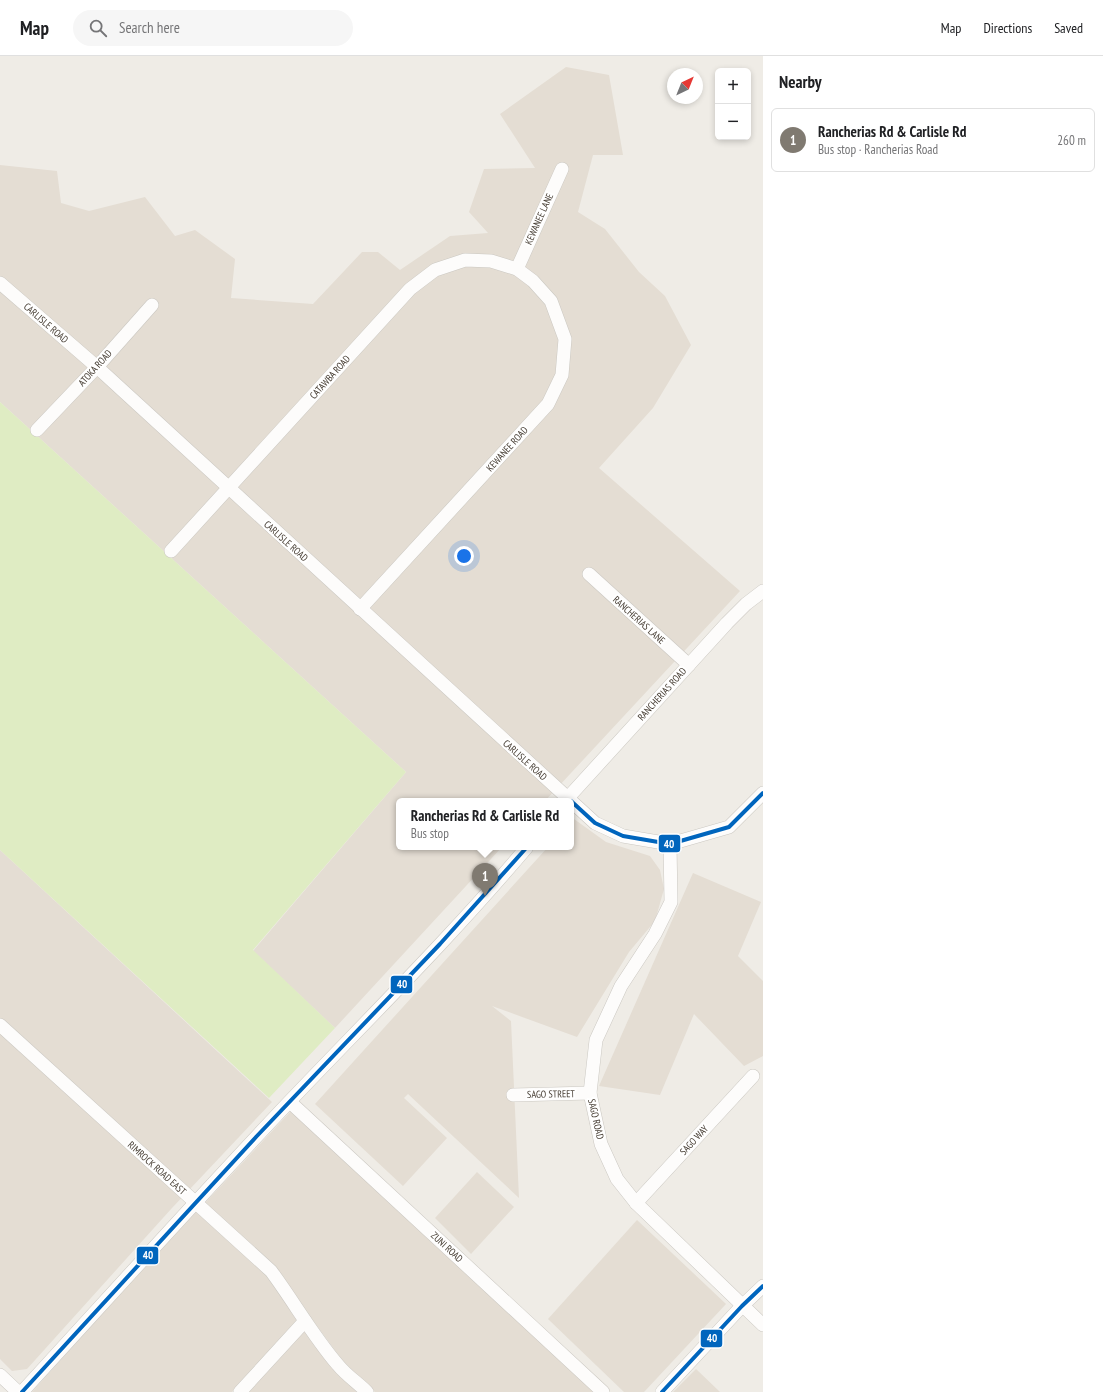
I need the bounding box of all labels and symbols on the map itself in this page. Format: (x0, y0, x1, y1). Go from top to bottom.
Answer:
north arrow (667, 68, 703, 104)
street label: KEWANEE LANE (522, 191, 556, 247)
street label: CARLISLE ROAD (21, 300, 71, 346)
street label: ATOKA ROAD (75, 347, 115, 389)
street label: CATAWBA ROAD (307, 352, 353, 402)
street label: KEWANEE ROAD (483, 424, 531, 474)
street label: CARLISLE ROAD (261, 518, 311, 564)
your location (454, 546, 474, 566)
street label: RANCHERIAS LANE (610, 593, 668, 647)
street label: RANCHERIAS ROAD (635, 665, 689, 723)
street label: CARLISLE ROAD (500, 737, 550, 783)
line badge: 40 (658, 834, 681, 853)
text: 40 (664, 837, 674, 851)
pin: 1 (472, 863, 498, 896)
line badge: 40 (390, 975, 413, 994)
text: 40 (397, 977, 407, 991)
street label: SAGO STREET (527, 1087, 576, 1101)
street label: SAGO ROAD (585, 1098, 607, 1140)
street label: SAGO WAY (677, 1122, 711, 1158)
street label: RIMROCK ROAD EAST (125, 1138, 189, 1198)
street label: ZUNI ROAD (428, 1229, 466, 1265)
line badge: 40 (136, 1246, 159, 1265)
text: 40 (143, 1248, 153, 1262)
line badge: 40 (700, 1329, 723, 1348)
text: 40 (707, 1331, 717, 1345)

